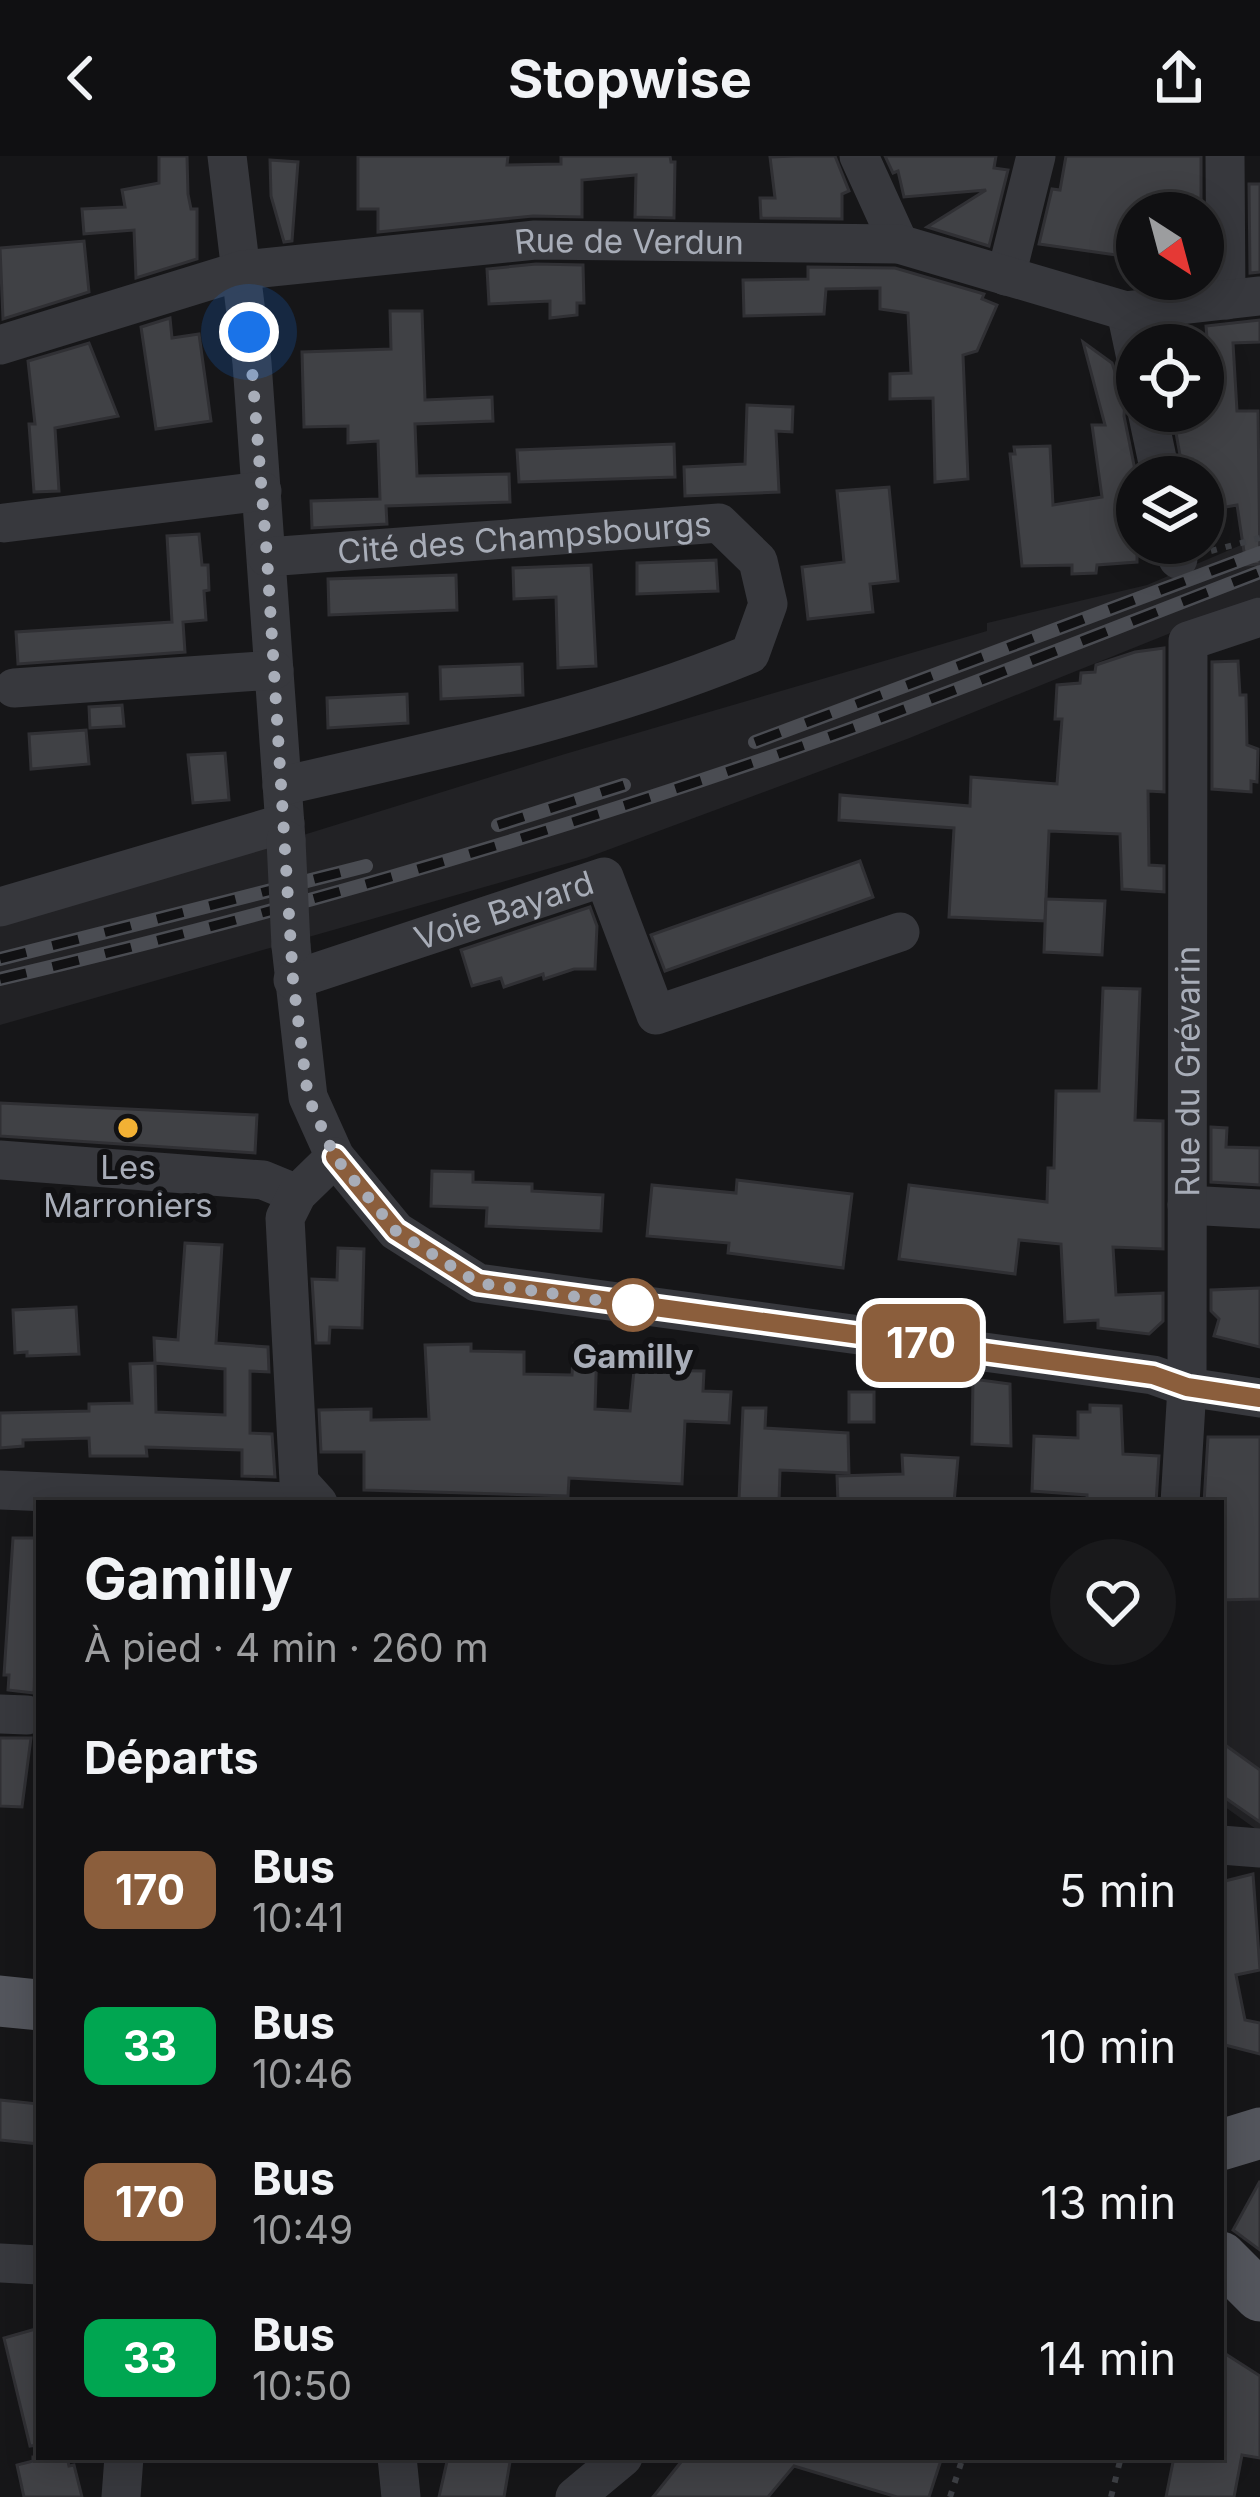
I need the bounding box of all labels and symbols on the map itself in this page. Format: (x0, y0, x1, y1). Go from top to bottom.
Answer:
north arrow (1116, 192, 1224, 300)
street label: Rue de Verdun (512, 220, 744, 262)
your location (219, 302, 279, 362)
street label: Cité des Champsbourgs (336, 504, 713, 572)
street label: Voie Bayard (409, 862, 598, 958)
street label: Rue du Grévarin (1167, 946, 1208, 1197)
marker: Les Marroniers (115, 1115, 141, 1141)
place label: Les Marroniers (43, 1147, 213, 1225)
marker: Gamilly (608, 1280, 658, 1330)
line badge: 170 (852, 1304, 990, 1382)
place label: Gamilly (572, 1336, 694, 1376)

